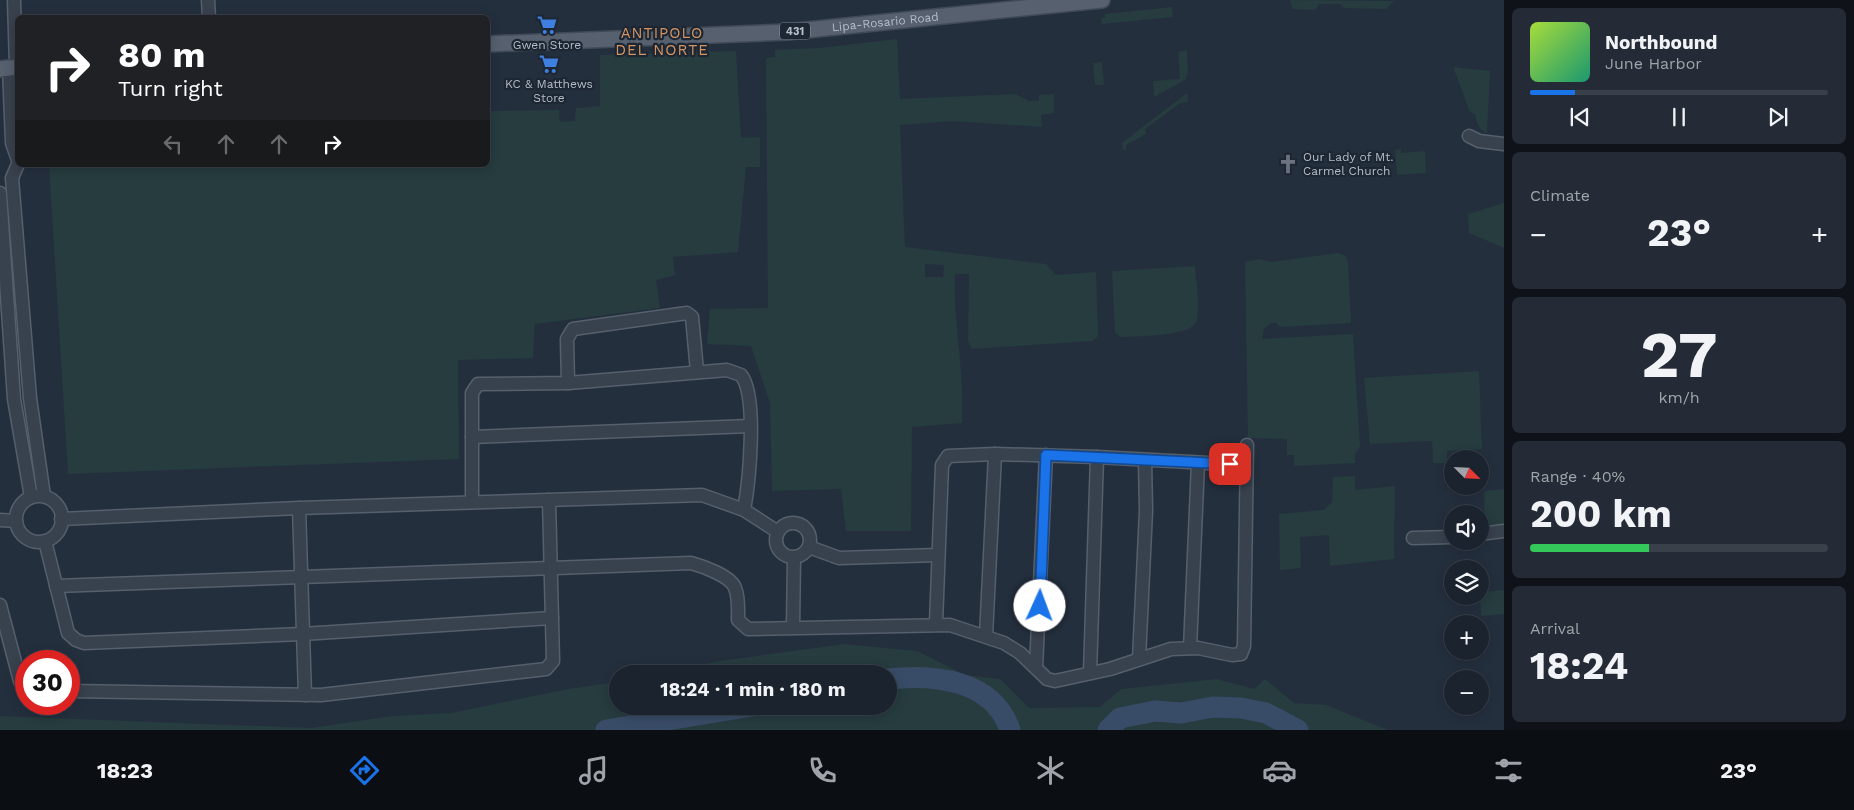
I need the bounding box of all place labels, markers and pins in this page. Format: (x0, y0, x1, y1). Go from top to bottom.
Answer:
supermarket icon: Gwen Store (536, 14, 558, 36)
place label: Gwen Store (513, 38, 581, 52)
supermarket icon: KC & Matthews Store (538, 53, 560, 75)
place label: KC & Matthews Store (505, 77, 593, 105)
place label: Our Lady of Mt. Carmel Church (1303, 150, 1393, 178)
church icon: Our Lady of Mt. Carmel Church (1277, 153, 1299, 175)
pin (1209, 443, 1251, 485)

